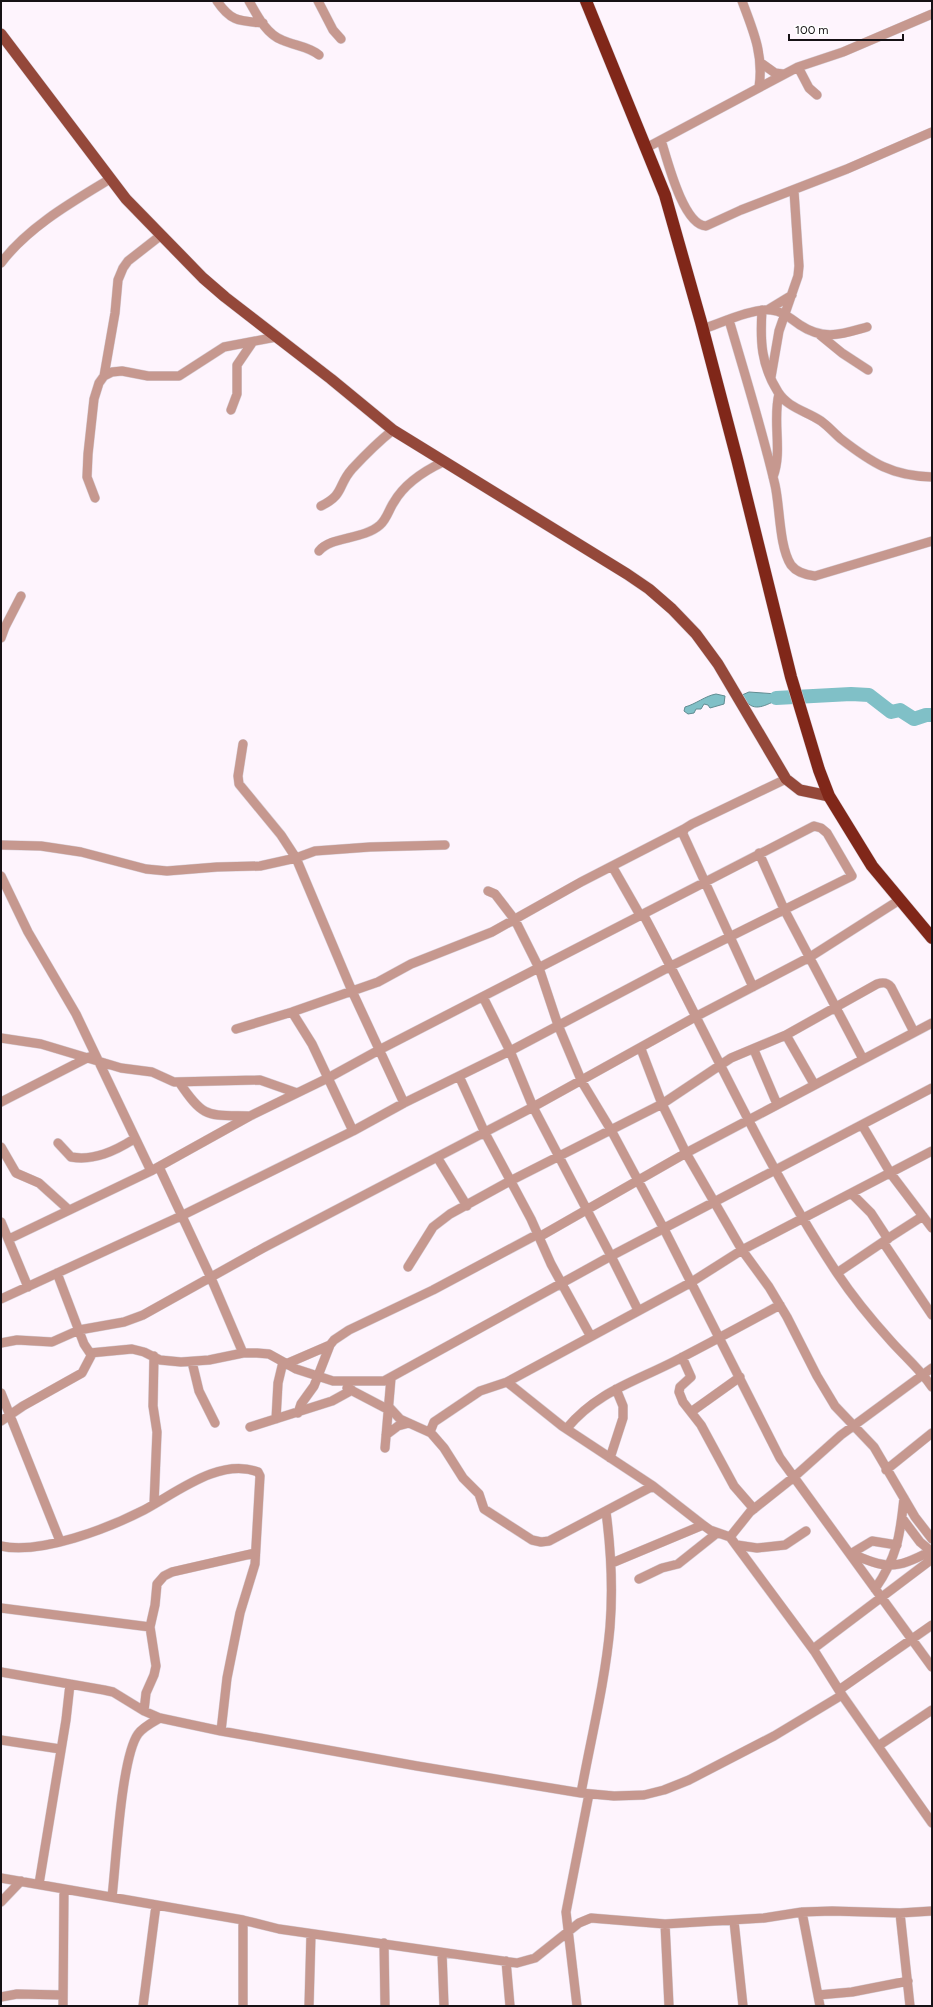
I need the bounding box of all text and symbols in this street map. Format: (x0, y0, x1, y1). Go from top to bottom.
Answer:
scale bar (789, 16, 903, 42)
text: 100 m (795, 23, 829, 37)

